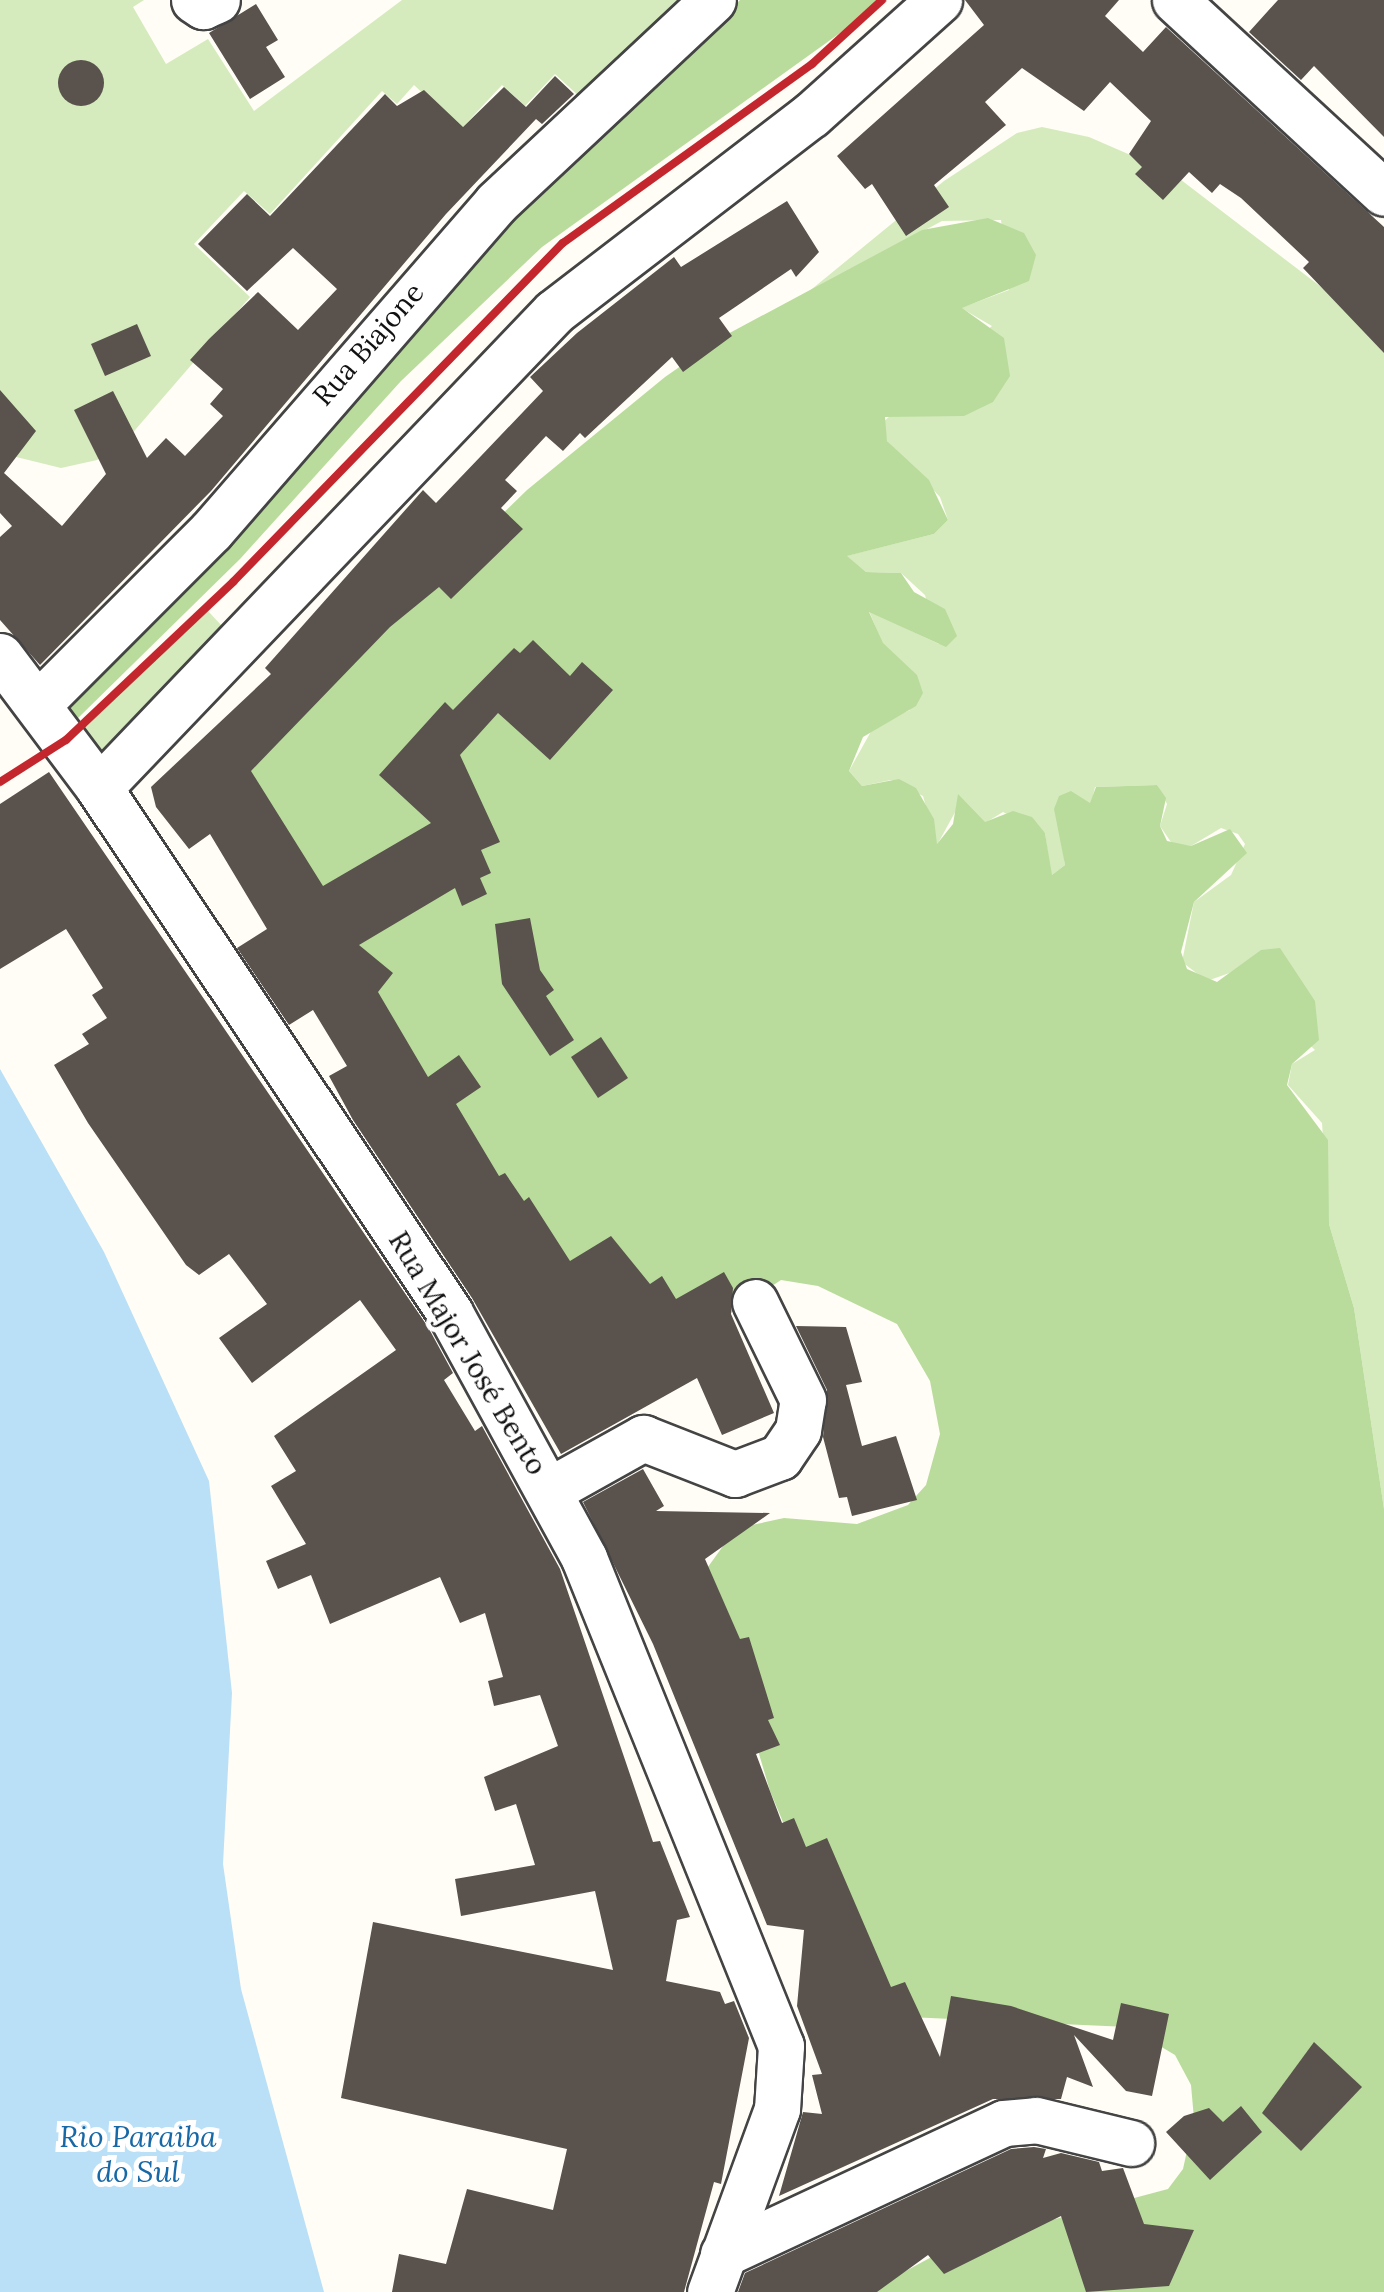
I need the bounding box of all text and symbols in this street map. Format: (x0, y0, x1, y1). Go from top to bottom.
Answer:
street label: Rua Biajone (306, 276, 430, 412)
street label: Rua Major José Bento (382, 1225, 554, 1481)
water label: Rio Paraiba do Sul (60, 2118, 216, 2188)

